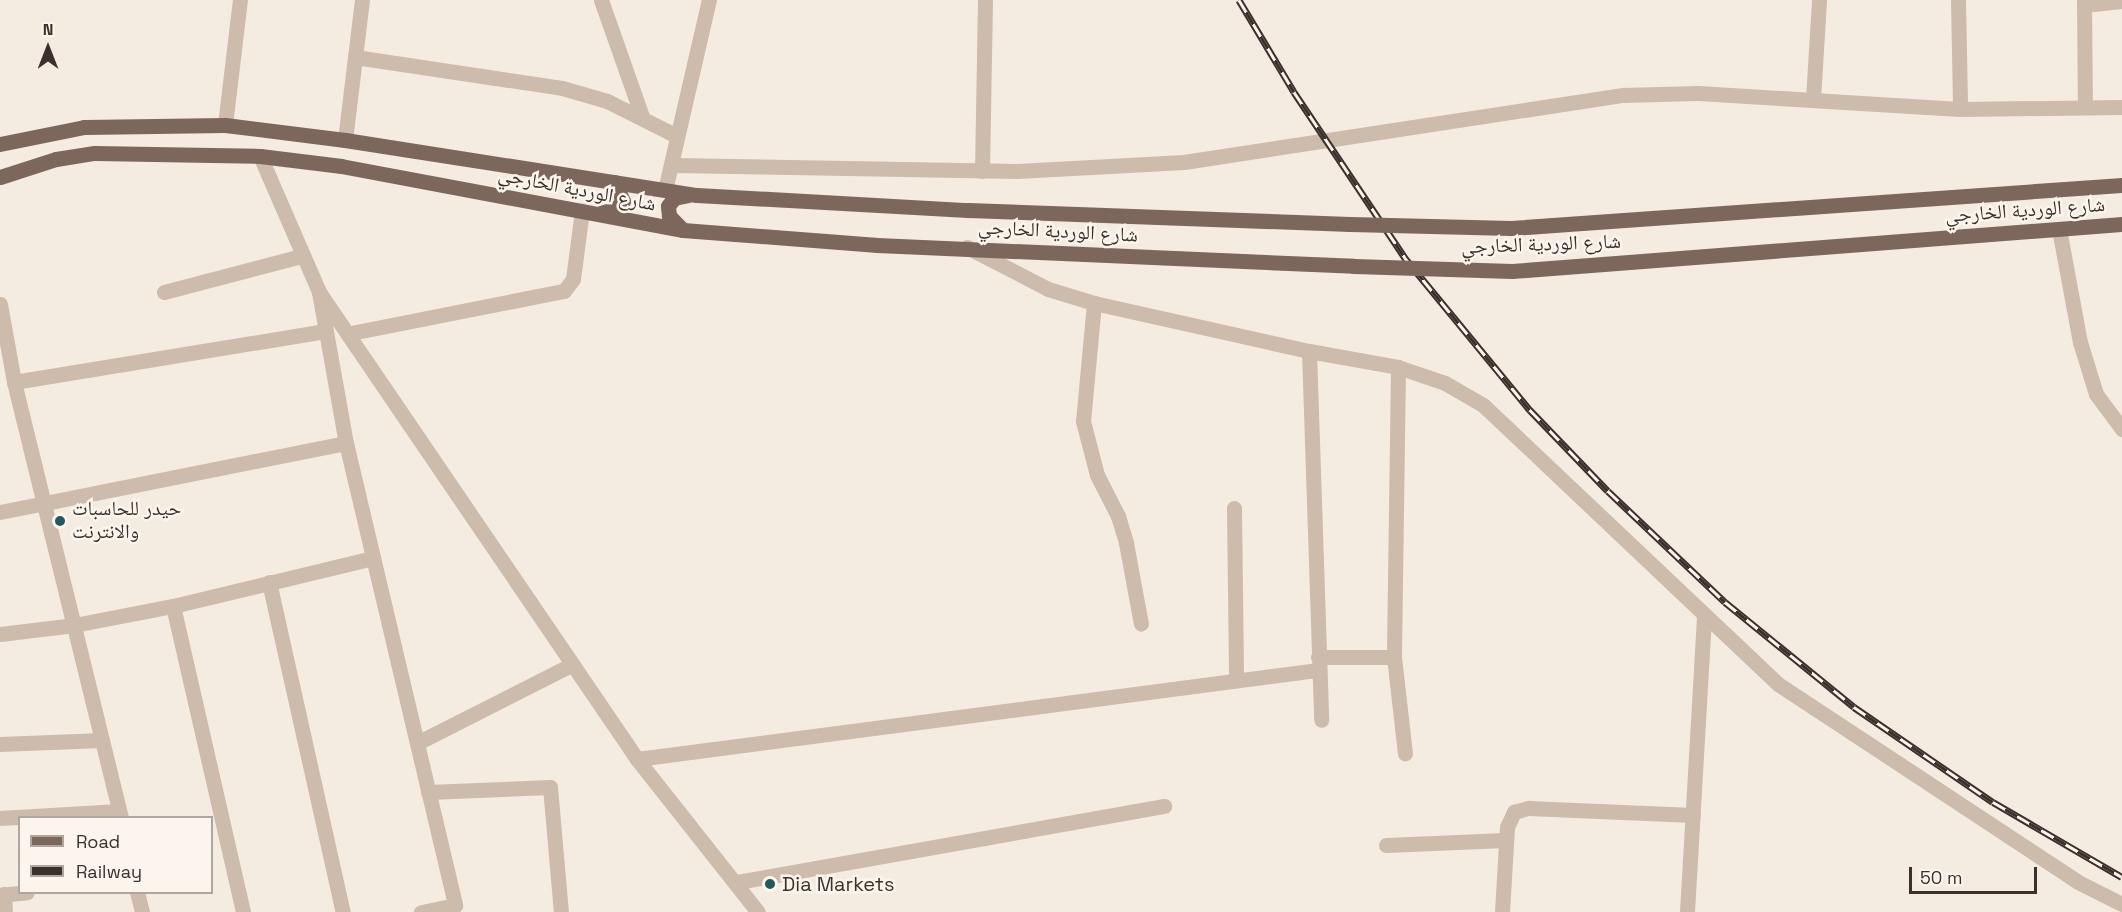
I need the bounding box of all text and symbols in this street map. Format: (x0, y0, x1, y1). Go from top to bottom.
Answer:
north arrow (18, 18, 78, 78)
text: N (43, 19, 53, 40)
street label: شارع الوردية الخارجي (496, 162, 658, 216)
street label: شارع الوردية الخارجي (1944, 192, 2106, 228)
street label: شارع الوردية الخارجي (977, 215, 1139, 247)
street label: شارع الوردية الخارجي (1461, 229, 1621, 259)
place label: حيدر للحاسبات والانترنت (72, 497, 181, 544)
marker: حيدر للحاسبات والانترنت (53, 514, 67, 528)
legend (18, 816, 213, 894)
text: Road (76, 830, 120, 853)
scale bar (1912, 855, 2040, 893)
text: Railway (76, 860, 142, 883)
text: 50 m (1920, 866, 1962, 889)
place label: Dia Markets (782, 872, 895, 896)
marker: Dia Markets (763, 877, 777, 891)

